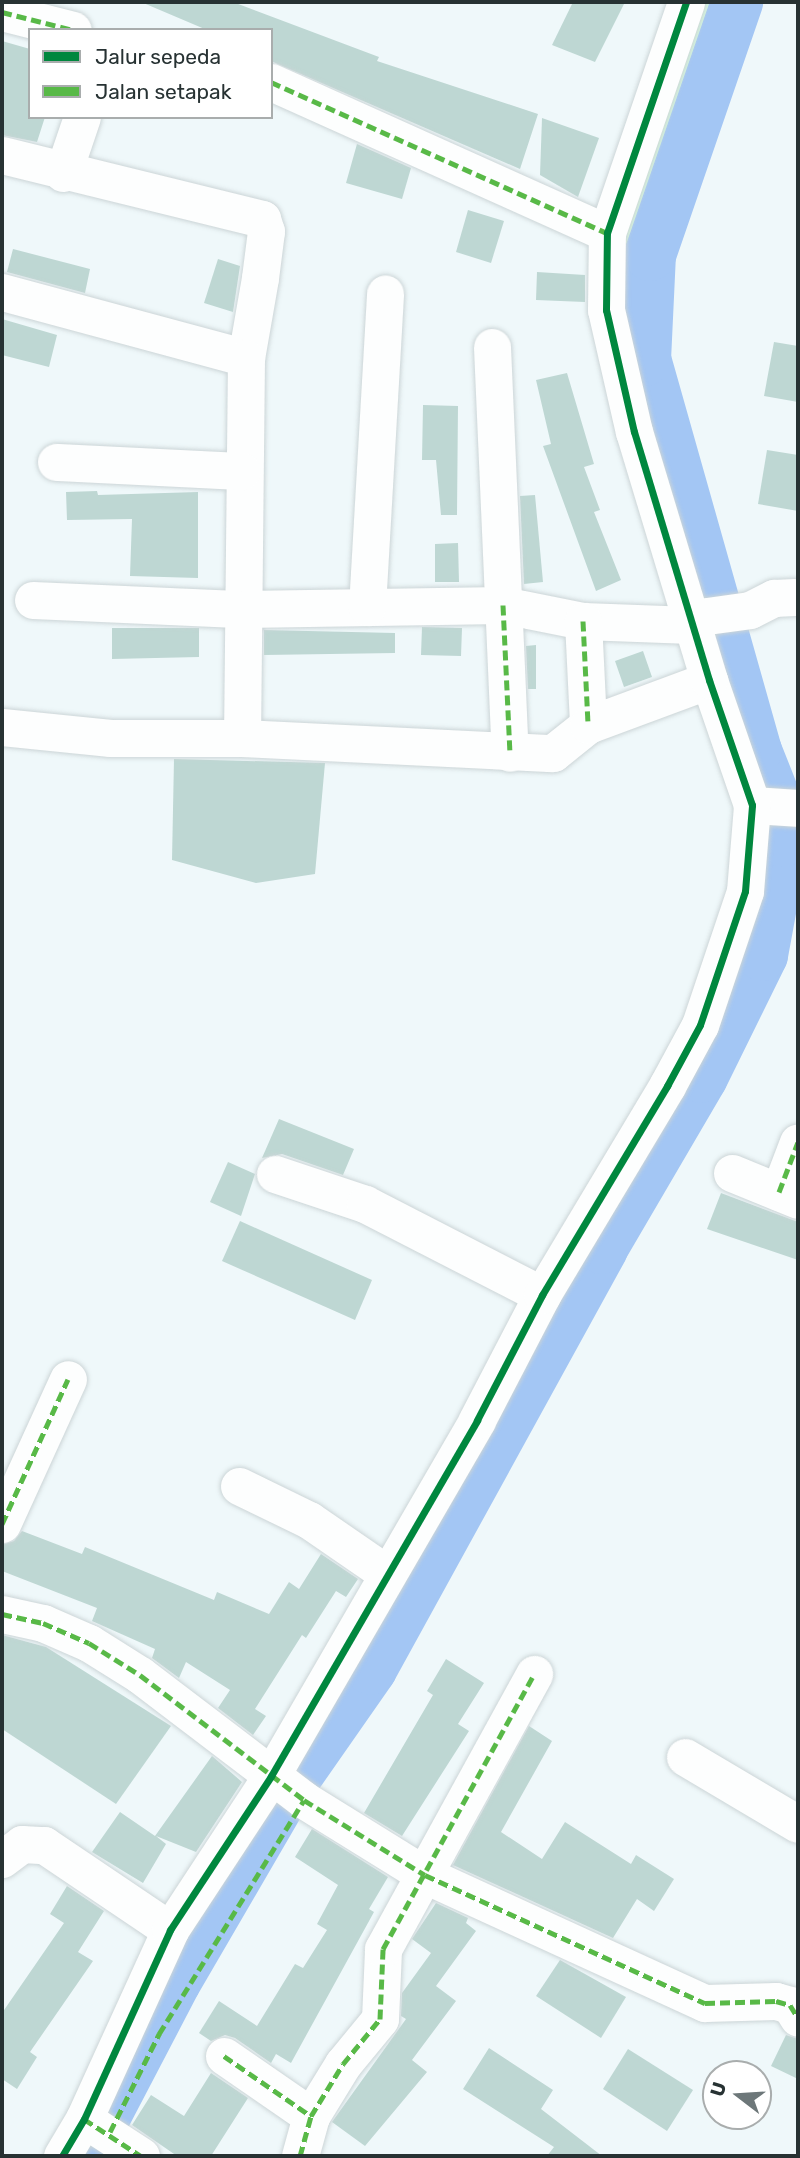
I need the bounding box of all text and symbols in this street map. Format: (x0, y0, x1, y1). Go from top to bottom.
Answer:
legend (28, 28, 273, 119)
text: Jalur sepeda (95, 44, 221, 69)
text: Jalan setapak (95, 79, 232, 104)
north arrow (702, 2060, 772, 2130)
text: U (705, 2079, 731, 2099)

